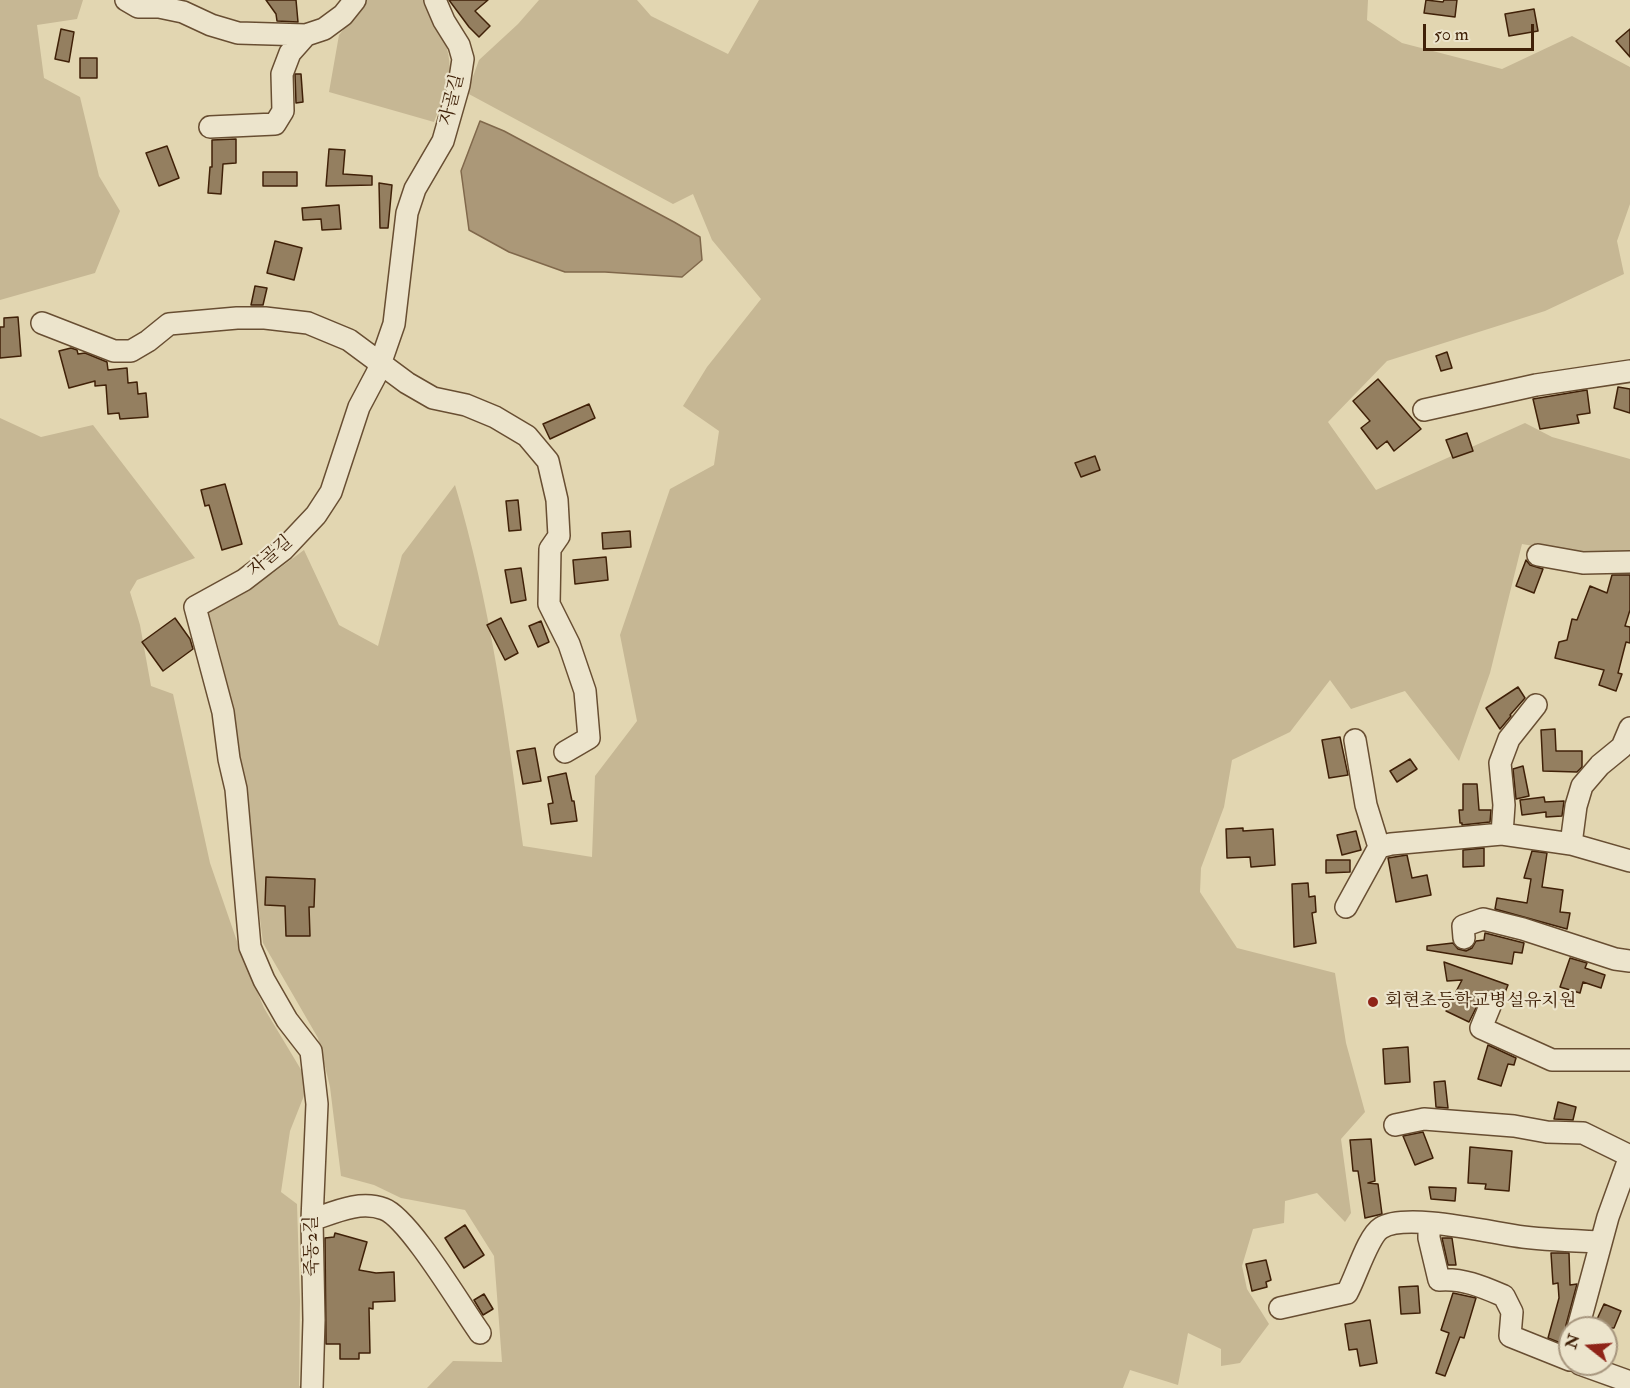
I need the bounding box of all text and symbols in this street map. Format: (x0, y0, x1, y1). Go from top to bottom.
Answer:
scale bar (1426, 12, 1537, 50)
text: 50 m (1434, 23, 1469, 46)
street label: 자골길 (436, 72, 470, 128)
street label: 자골길 (244, 532, 298, 582)
place label: 회현초등학교병설유치원 (1385, 991, 1576, 1013)
marker: 회현초등학교병설유치원 (1366, 995, 1380, 1009)
street label: 죽동2길 (302, 1215, 324, 1277)
north arrow (1558, 1316, 1618, 1376)
text: N (1561, 1332, 1584, 1351)

